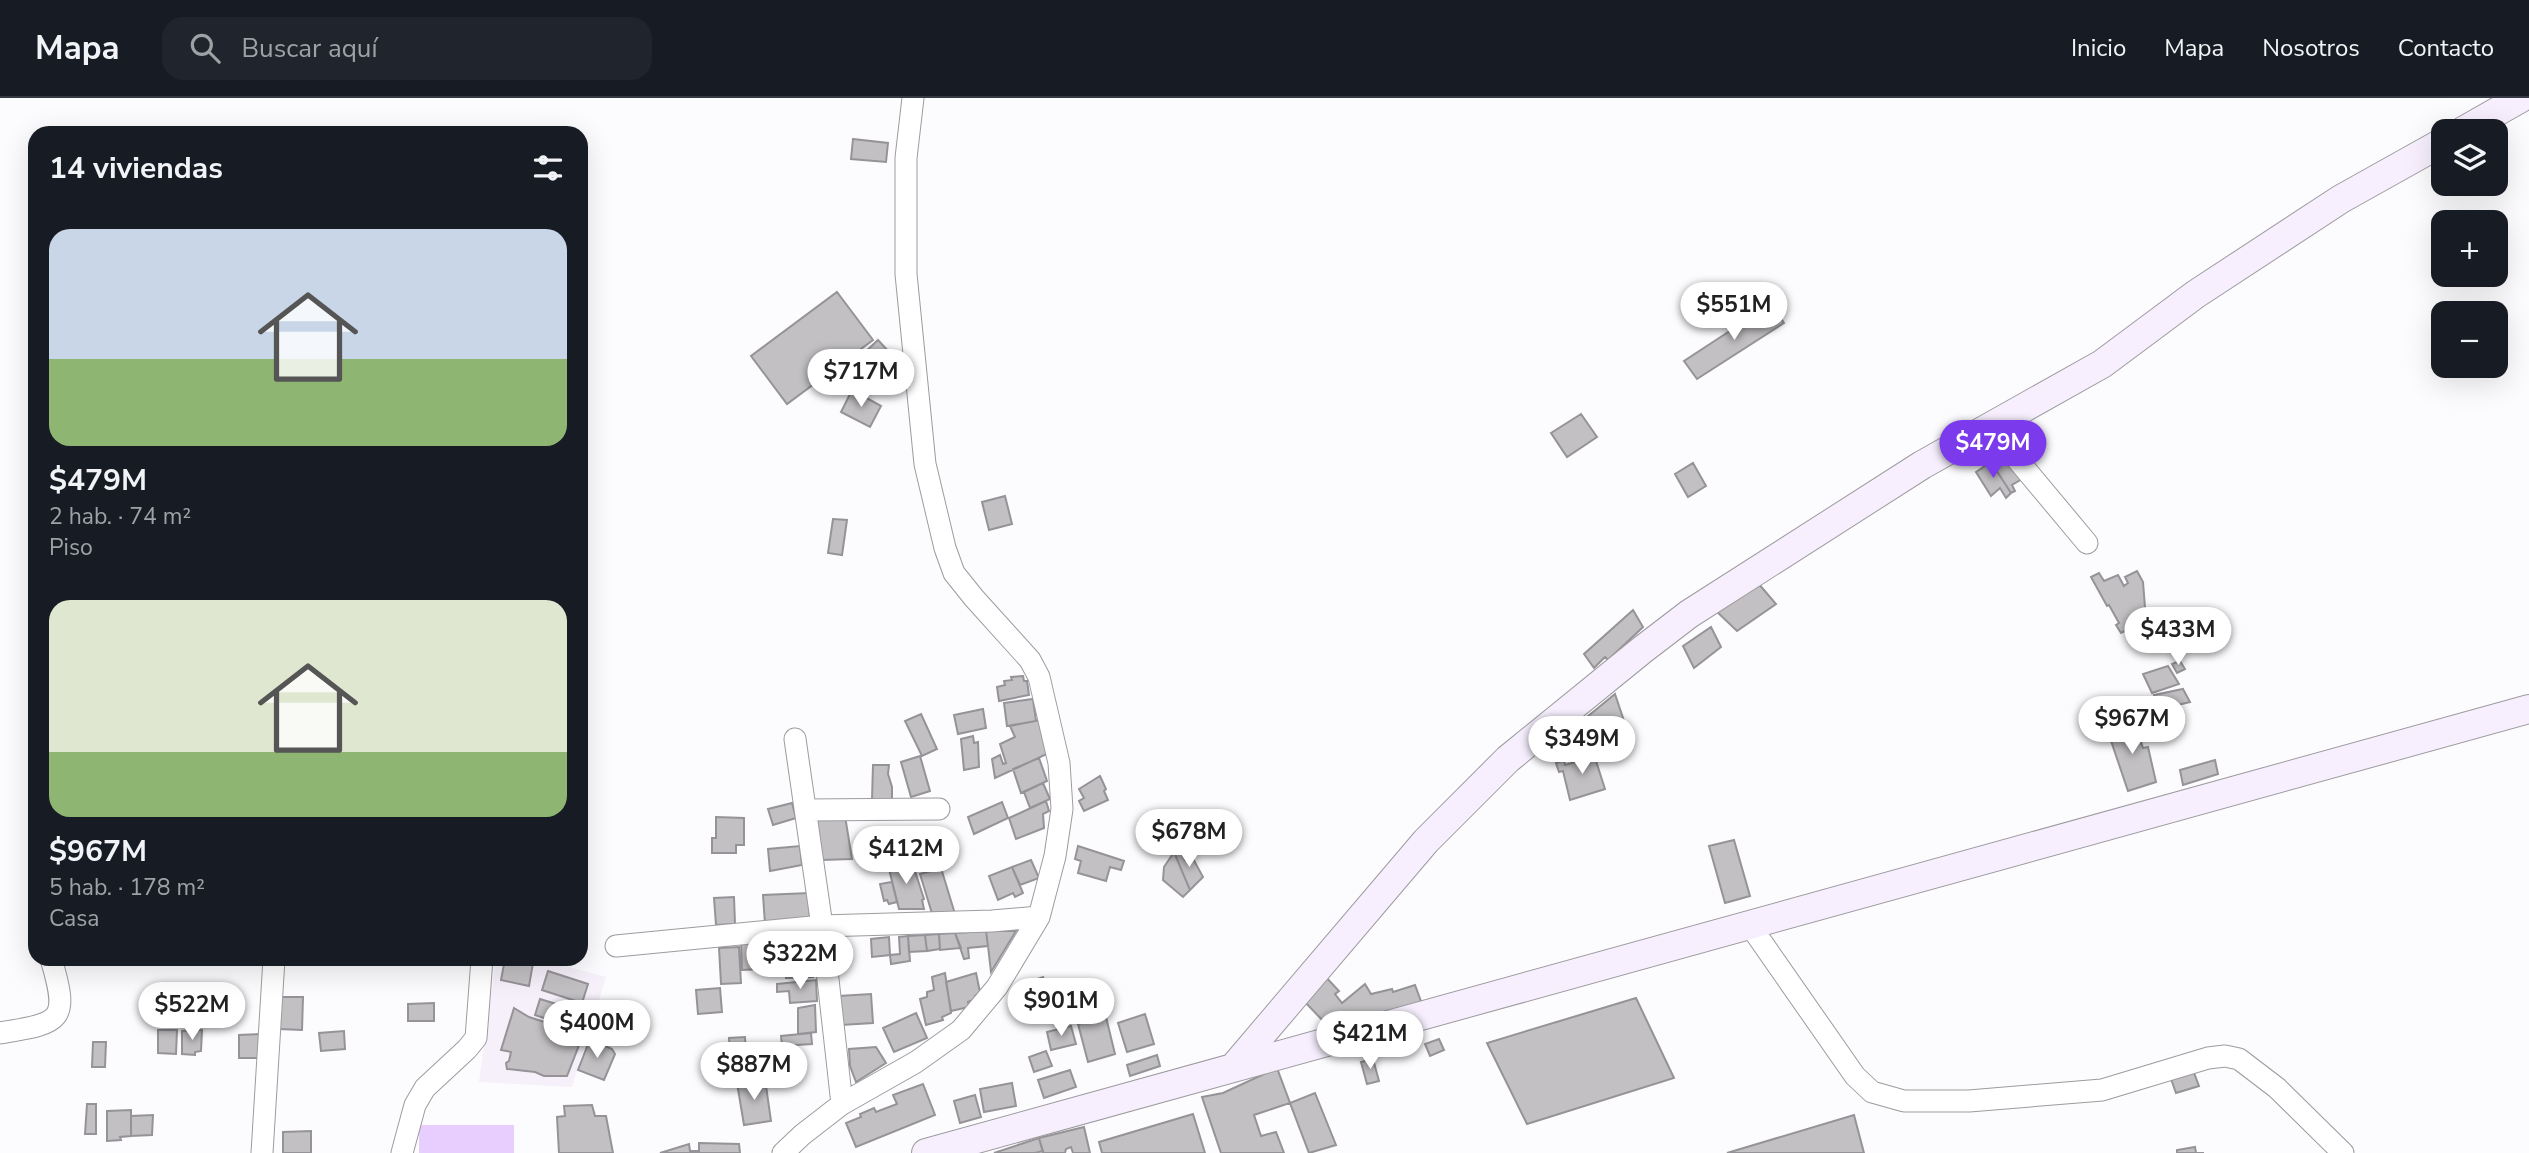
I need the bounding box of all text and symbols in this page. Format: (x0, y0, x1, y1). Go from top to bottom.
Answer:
search box (162, 17, 652, 80)
text: Mapa (35, 26, 120, 71)
icon: search (186, 29, 224, 67)
text: Buscar aquí (242, 31, 377, 66)
text: Inicio (2071, 32, 2126, 64)
text: Mapa (2164, 32, 2224, 64)
text: Nosotros (2262, 32, 2360, 64)
text: Contacto (2398, 32, 2494, 64)
map controls (2431, 119, 2508, 378)
button: layers (2431, 119, 2508, 196)
text: 14 viviendas (49, 148, 223, 189)
icon: filters (529, 149, 567, 187)
button: + (2431, 210, 2508, 287)
icon: home (245, 274, 371, 400)
pin: $551M (1685, 282, 1783, 342)
text: $551M (1696, 289, 1772, 320)
button: − (2431, 301, 2508, 378)
pin: $717M (812, 350, 910, 409)
text: $717M (823, 356, 899, 387)
pin: $479M (1944, 420, 2042, 480)
text: $479M (1955, 427, 2031, 458)
text: $479M (49, 460, 147, 501)
text: 2 hab. · 74 m² (49, 501, 191, 532)
text: Piso (49, 532, 93, 563)
pin: $433M (2129, 608, 2227, 667)
text: $433M (2140, 614, 2216, 645)
icon: home (245, 645, 371, 771)
pin: $967M (2083, 696, 2181, 756)
text: $967M (2094, 703, 2170, 734)
pin: $349M (1533, 716, 1631, 776)
text: $349M (1544, 723, 1620, 754)
pin: $678M (1140, 810, 1238, 869)
text: $678M (1151, 816, 1227, 847)
pin: $412M (857, 826, 955, 886)
text: $967M (49, 831, 147, 872)
text: $412M (868, 833, 944, 864)
text: 5 hab. · 178 m² (49, 872, 205, 903)
text: Casa (49, 903, 100, 934)
pin: $322M (751, 932, 849, 991)
text: $322M (762, 938, 838, 969)
pin: $901M (1012, 978, 1110, 1038)
pin: $522M (143, 982, 241, 1042)
text: $901M (1023, 985, 1099, 1016)
text: $522M (154, 989, 230, 1020)
pin: $400M (548, 1000, 646, 1060)
text: $400M (559, 1007, 635, 1038)
pin: $421M (1321, 1012, 1419, 1071)
text: $421M (1332, 1018, 1408, 1049)
pin: $887M (705, 1042, 803, 1102)
text: $887M (716, 1049, 792, 1080)

